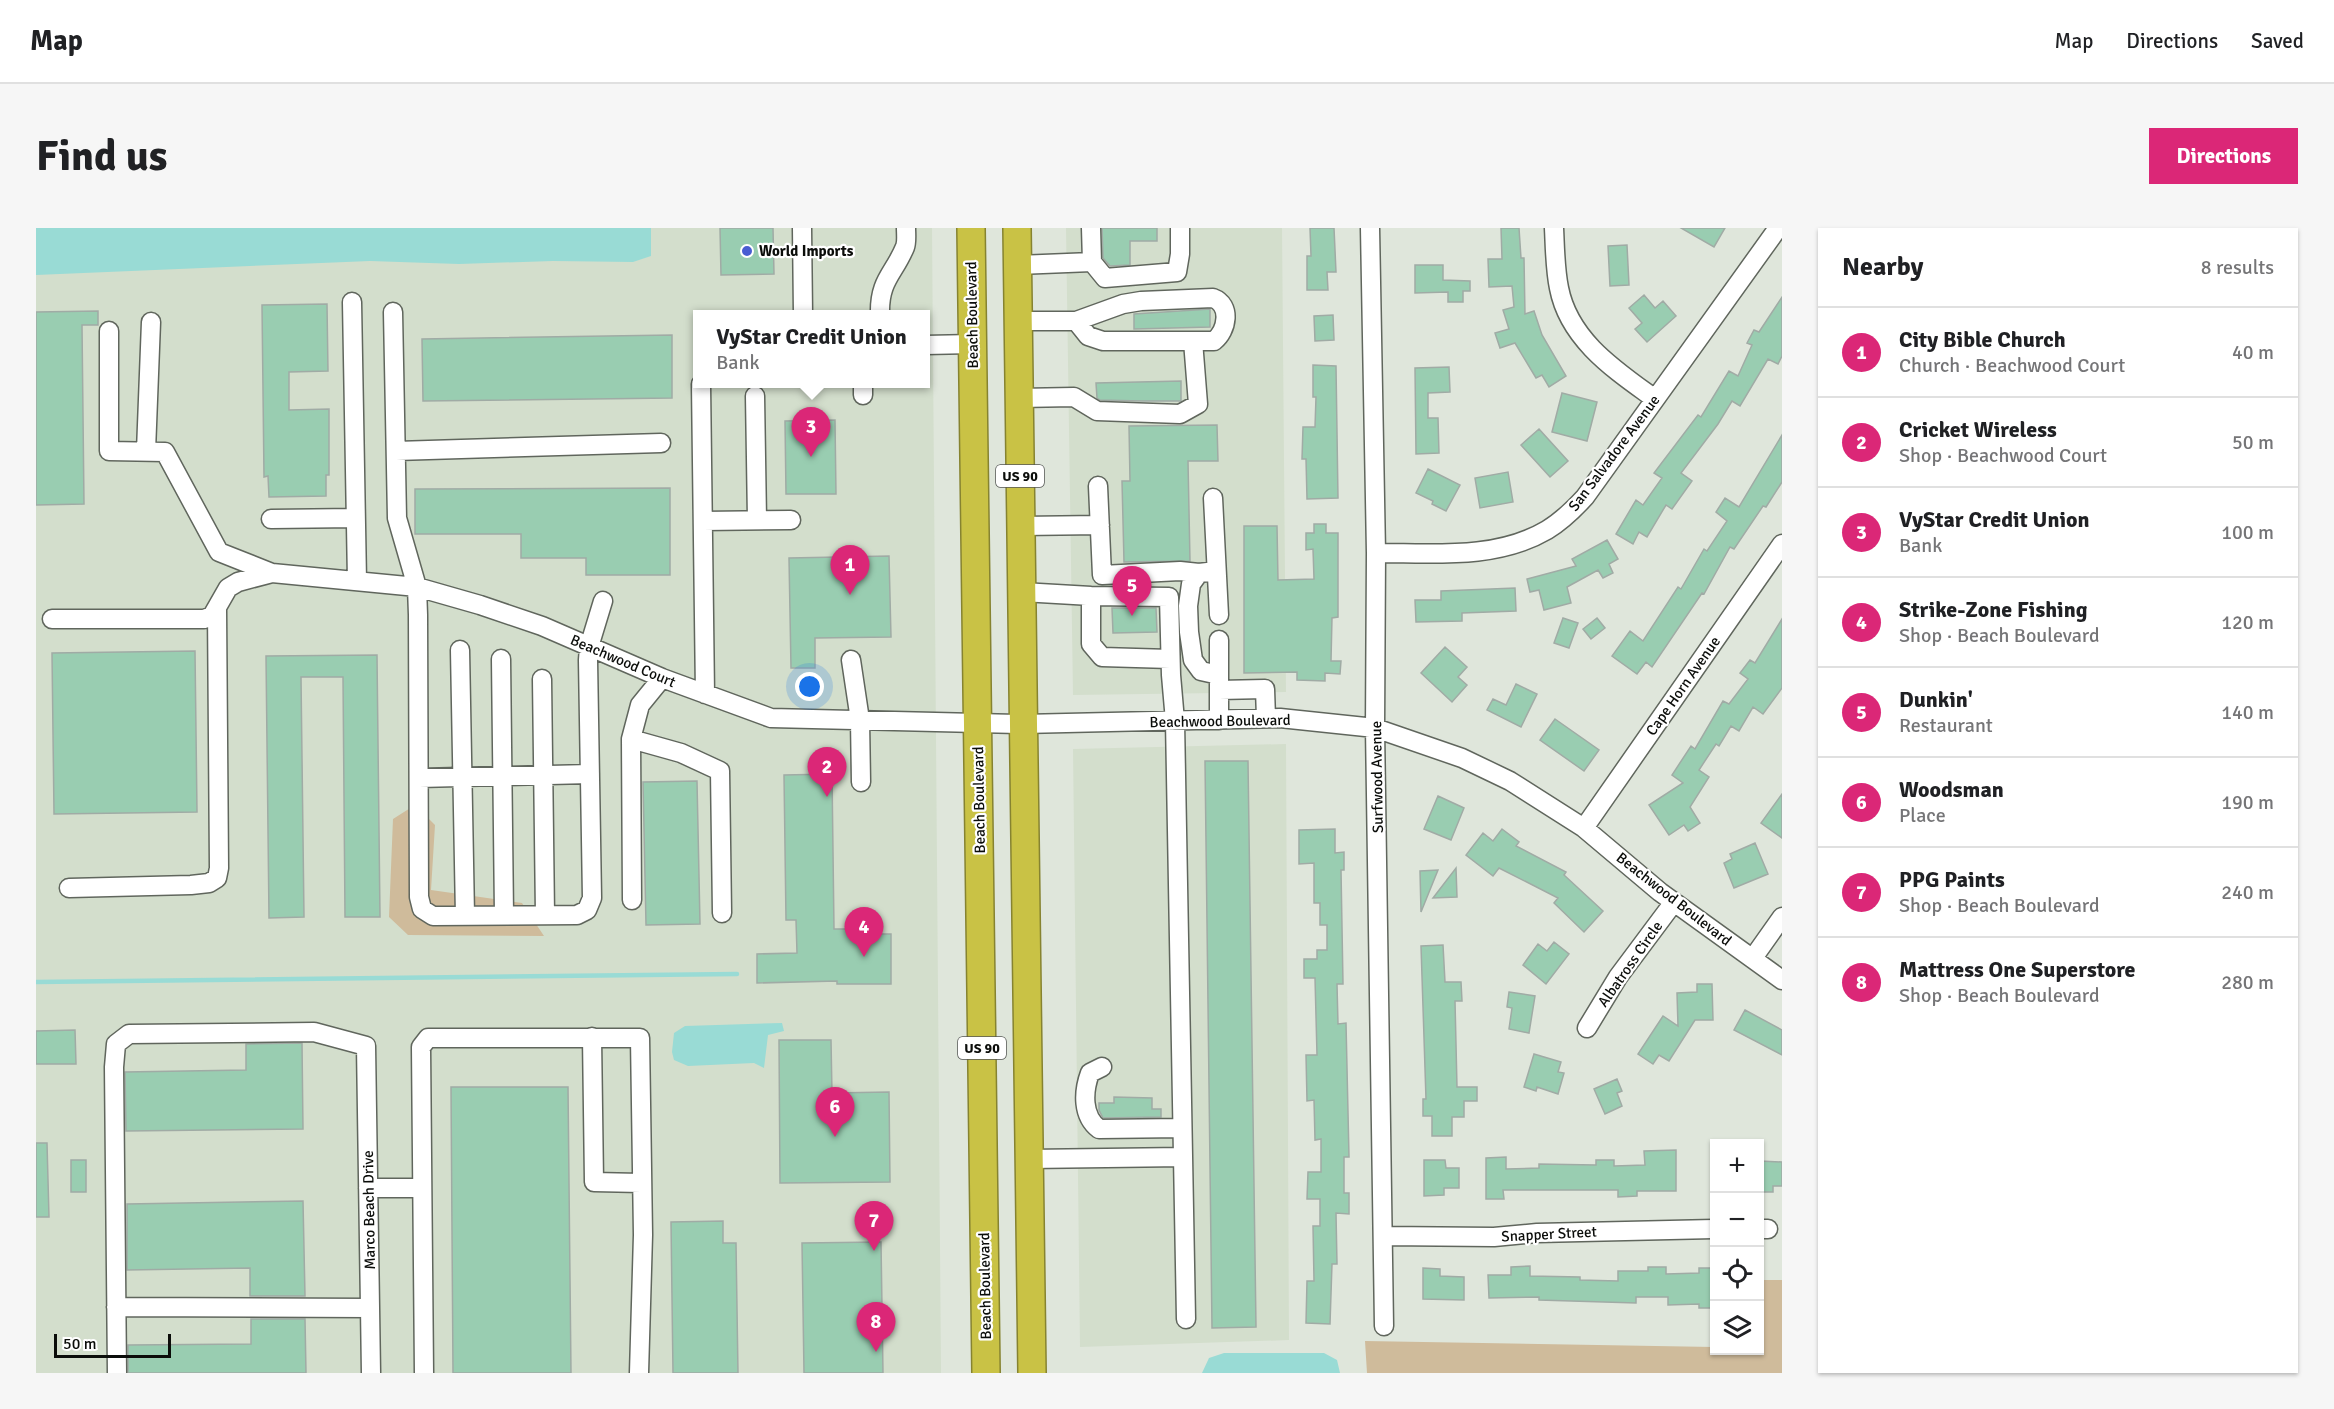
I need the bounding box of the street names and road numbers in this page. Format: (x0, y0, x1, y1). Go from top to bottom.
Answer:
street label: Beach Boulevard (962, 261, 982, 369)
street label: San Salvadore Avenue (1564, 391, 1664, 515)
road number: US 90 (996, 465, 1044, 487)
street label: Beachwood Court (568, 631, 678, 691)
street label: Cape Horn Avenue (1642, 633, 1724, 739)
street label: Beachwood Boulevard (1149, 711, 1291, 731)
street label: Surfwood Avenue (1367, 721, 1387, 833)
street label: Beach Boulevard (969, 746, 989, 854)
street label: Beachwood Boulevard (1613, 848, 1735, 950)
street label: Albatross Circle (1594, 918, 1666, 1010)
road number: US 90 (958, 1037, 1006, 1059)
street label: Marco Beach Drive (359, 1150, 379, 1270)
street label: Snapper Street (1501, 1223, 1597, 1245)
street label: Beach Boulevard (975, 1232, 995, 1340)

